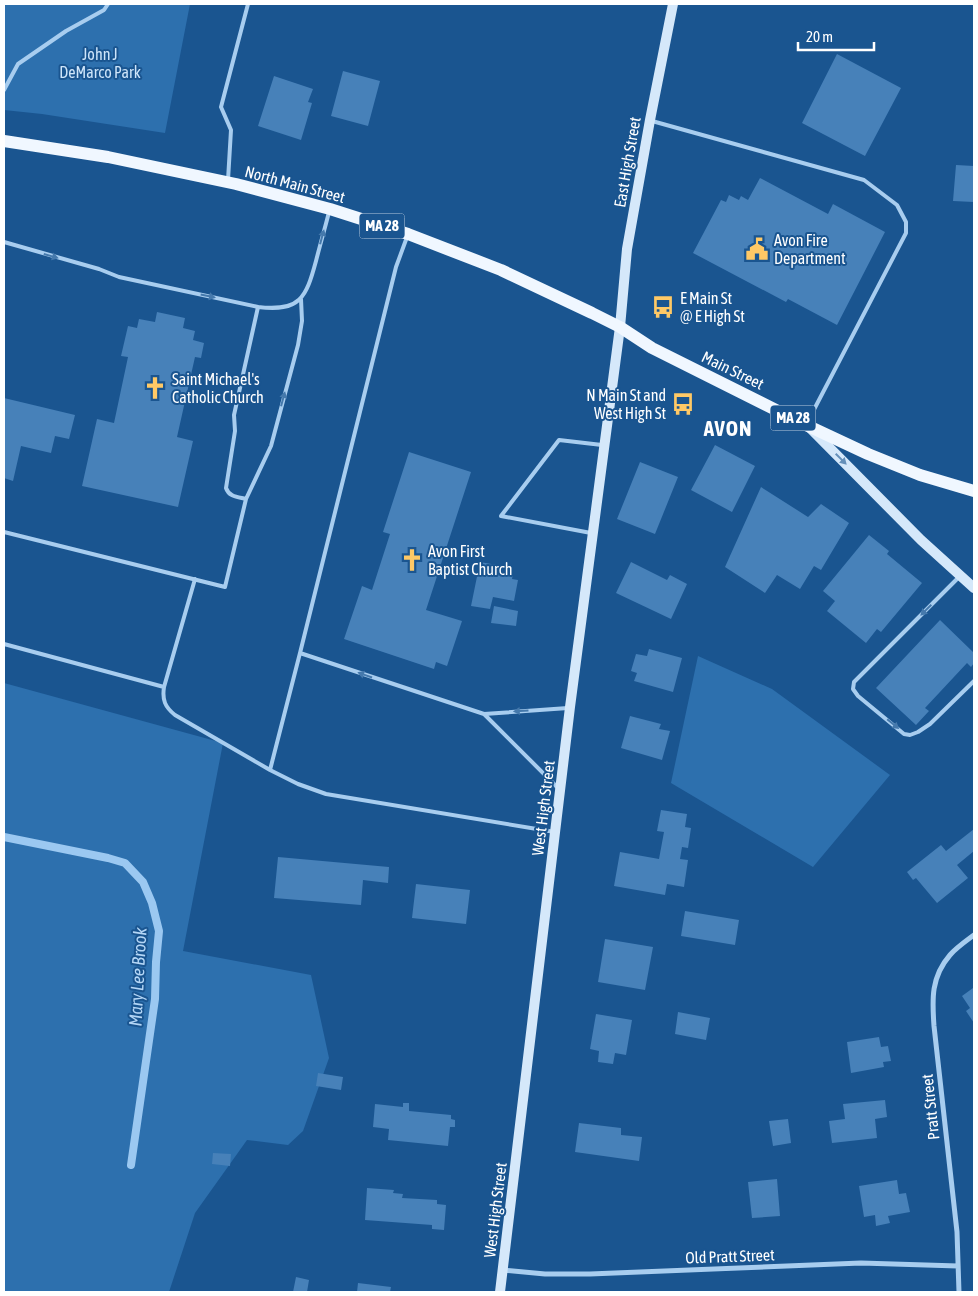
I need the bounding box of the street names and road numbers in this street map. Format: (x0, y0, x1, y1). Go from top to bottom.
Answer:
street label: East High Street (610, 115, 645, 209)
street label: North Main Street (243, 162, 347, 206)
road number: MA 28 (360, 214, 404, 238)
street label: Main Street (699, 347, 767, 393)
road number: MA 28 (770, 406, 816, 430)
street label: West High Street (528, 759, 559, 857)
street label: Pratt Street (918, 1073, 942, 1141)
street label: West High Street (480, 1161, 511, 1259)
street label: Old Pratt Street (685, 1245, 775, 1267)

